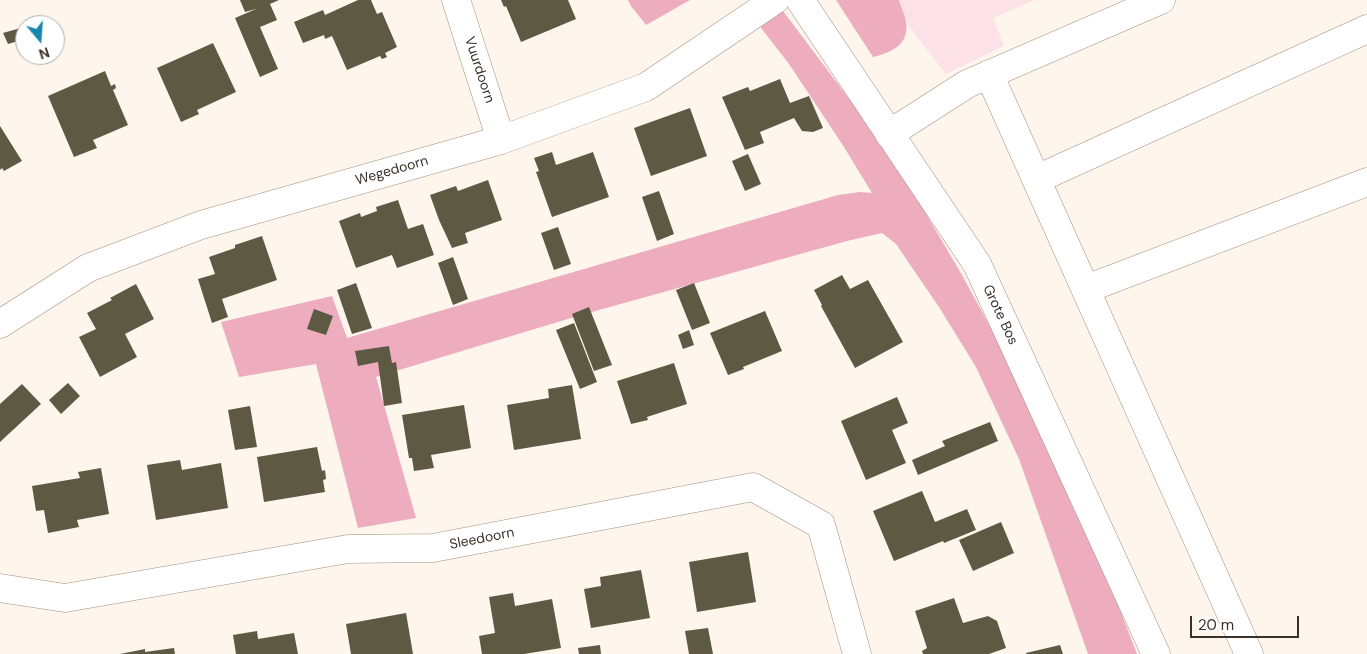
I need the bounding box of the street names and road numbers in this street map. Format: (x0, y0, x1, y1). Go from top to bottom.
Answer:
street label: Vuurdoorn (460, 35, 498, 105)
street label: Wegedoorn (354, 153, 430, 189)
street label: Grote Bos (979, 282, 1021, 348)
street label: Sleedoorn (448, 524, 516, 554)

